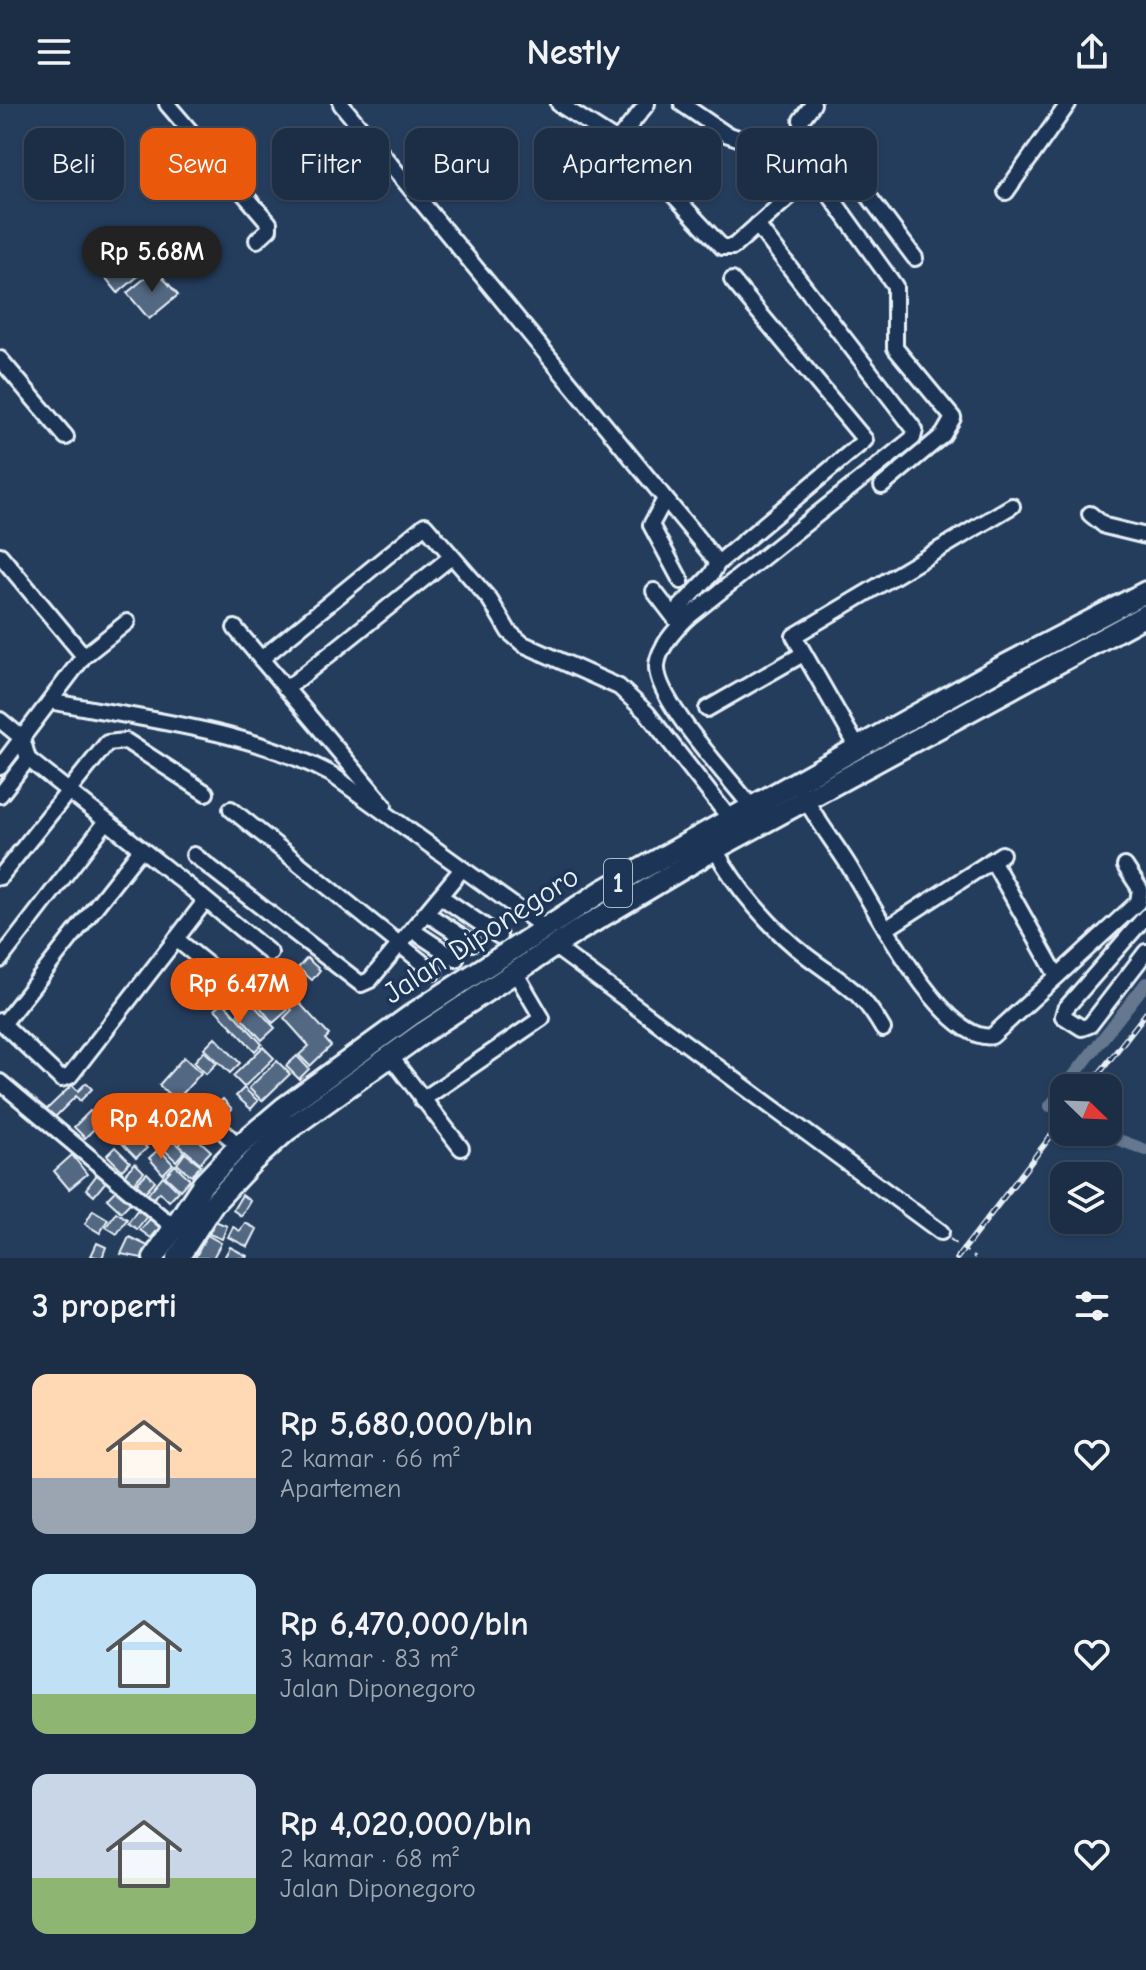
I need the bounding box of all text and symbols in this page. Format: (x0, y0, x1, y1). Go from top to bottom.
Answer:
icon: menu (32, 30, 76, 74)
icon: share (1070, 30, 1114, 74)
text: Nestly (526, 32, 620, 73)
chip: Beli (24, 128, 124, 200)
chip: Sewa (140, 128, 256, 200)
chip: Filter (272, 128, 389, 200)
chip: Baru (405, 128, 518, 200)
chip: Apartemen (534, 128, 721, 200)
chip: Rumah (737, 128, 877, 200)
pin: Rp 5.68M (69, 226, 235, 294)
text: Rp 5.68M (100, 237, 204, 267)
street label: Jalan Diponegoro (377, 859, 585, 1011)
road number: 1 (604, 859, 632, 907)
pin: Rp 6.47M (156, 958, 322, 1026)
text: Rp 6.47M (188, 969, 290, 999)
north arrow (1050, 1074, 1122, 1146)
map controls (1050, 1074, 1122, 1234)
pin: Rp 4.02M (78, 1093, 244, 1161)
text: Rp 4.02M (109, 1104, 213, 1134)
button: layers (1050, 1162, 1122, 1234)
icon: filters (1070, 1284, 1114, 1328)
text: 3 properti (32, 1286, 177, 1326)
text: Rp 5,680,000/bln (280, 1404, 533, 1444)
icon: home (96, 1406, 192, 1502)
icon: heart (1070, 1432, 1114, 1476)
text: 2 kamar · 66 m² (280, 1444, 460, 1474)
text: Apartemen (280, 1474, 401, 1504)
text: Rp 6,470,000/bln (280, 1604, 529, 1644)
icon: home (96, 1606, 192, 1702)
icon: heart (1070, 1632, 1114, 1676)
text: 3 kamar · 83 m² (280, 1644, 458, 1674)
text: Jalan Diponegoro (280, 1674, 476, 1704)
text: Rp 4,020,000/bln (280, 1804, 532, 1844)
icon: home (96, 1806, 192, 1902)
icon: heart (1070, 1832, 1114, 1876)
text: 2 kamar · 68 m² (280, 1844, 459, 1874)
text: Jalan Diponegoro (280, 1874, 476, 1904)

